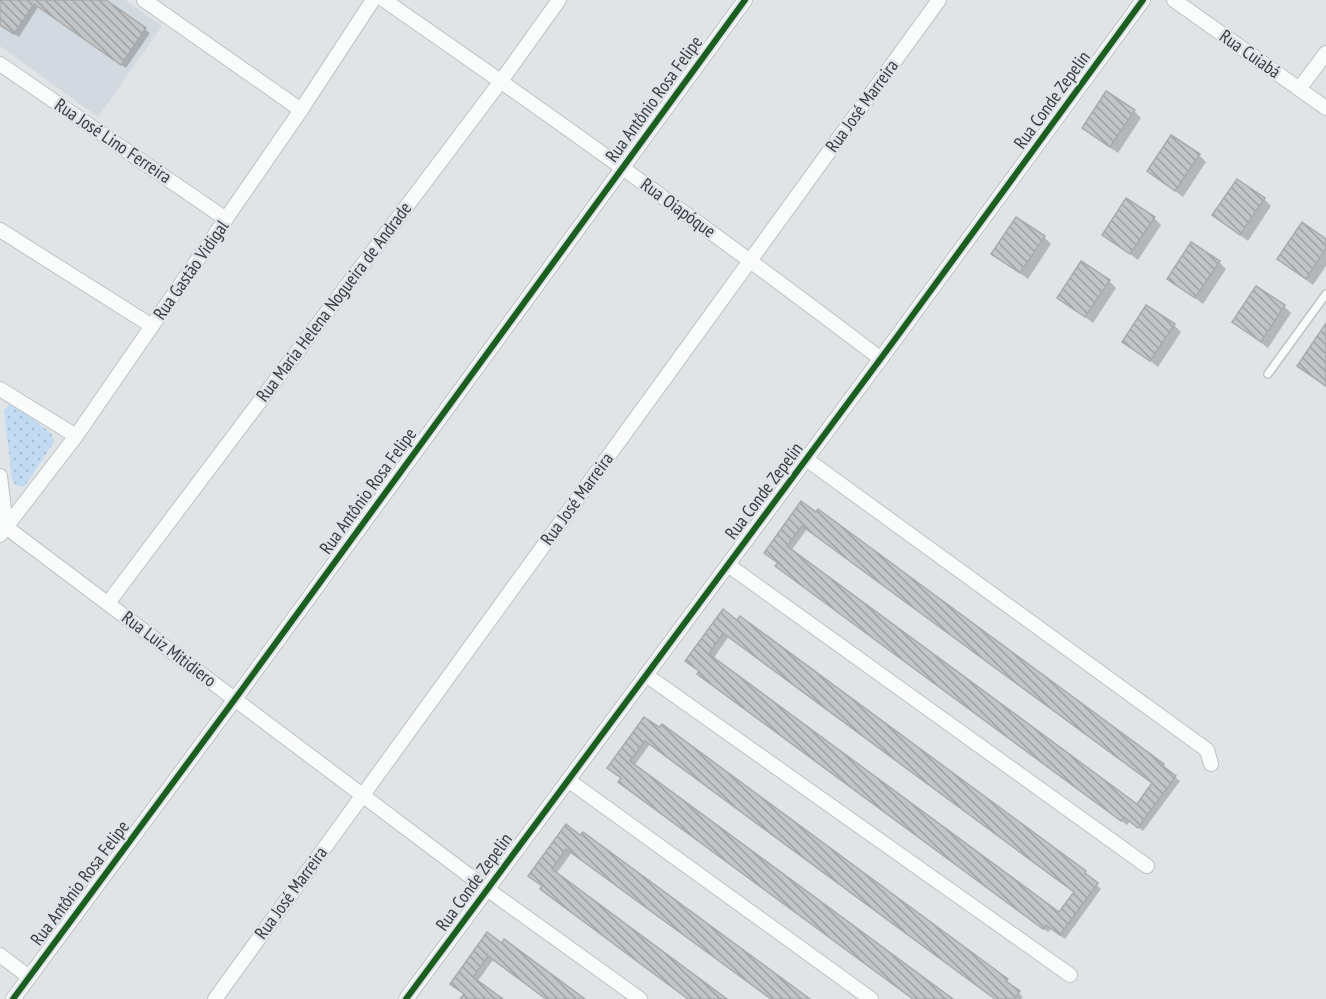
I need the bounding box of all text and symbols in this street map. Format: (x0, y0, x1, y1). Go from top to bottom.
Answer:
street label: Rua Cuiabá (1215, 24, 1285, 83)
street label: Rua Antônio Rosa Felipe (600, 31, 707, 166)
street label: Rua Conde Zepelin (1008, 46, 1095, 153)
street label: Rua José Marreira (820, 55, 903, 157)
street label: Rua José Lino Ferreira (50, 93, 176, 188)
street label: Rua Oiapóque (636, 173, 720, 242)
street label: Rua Maria Helena Nogueira de Andrade (251, 197, 416, 406)
street label: Rua Gastão Vidigal (148, 215, 234, 324)
street label: Rua Antônio Rosa Felipe (314, 423, 421, 558)
street label: Rua Conde Zepelin (720, 438, 808, 544)
street label: Rua José Marreira (535, 448, 618, 550)
street label: Rua Luiz Mitidiero (118, 606, 221, 692)
street label: Rua Antônio Rosa Felipe (25, 816, 134, 950)
street label: Rua Conde Zepelin (430, 828, 517, 935)
street label: Rua José Marreira (249, 842, 332, 944)

